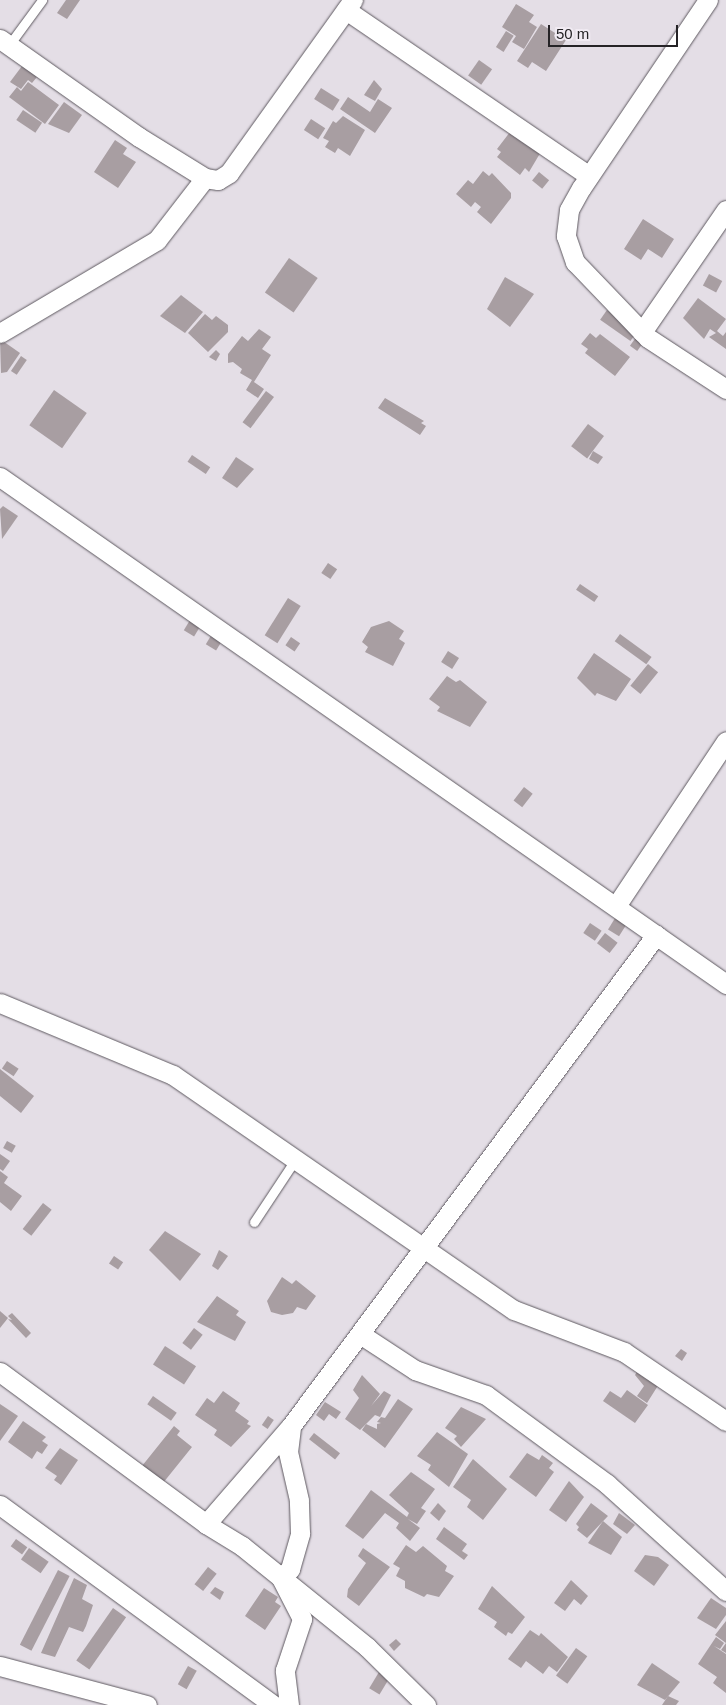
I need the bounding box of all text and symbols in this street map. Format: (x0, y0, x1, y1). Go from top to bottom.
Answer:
scale bar (551, 15, 681, 47)
text: 50 m (556, 25, 589, 42)

